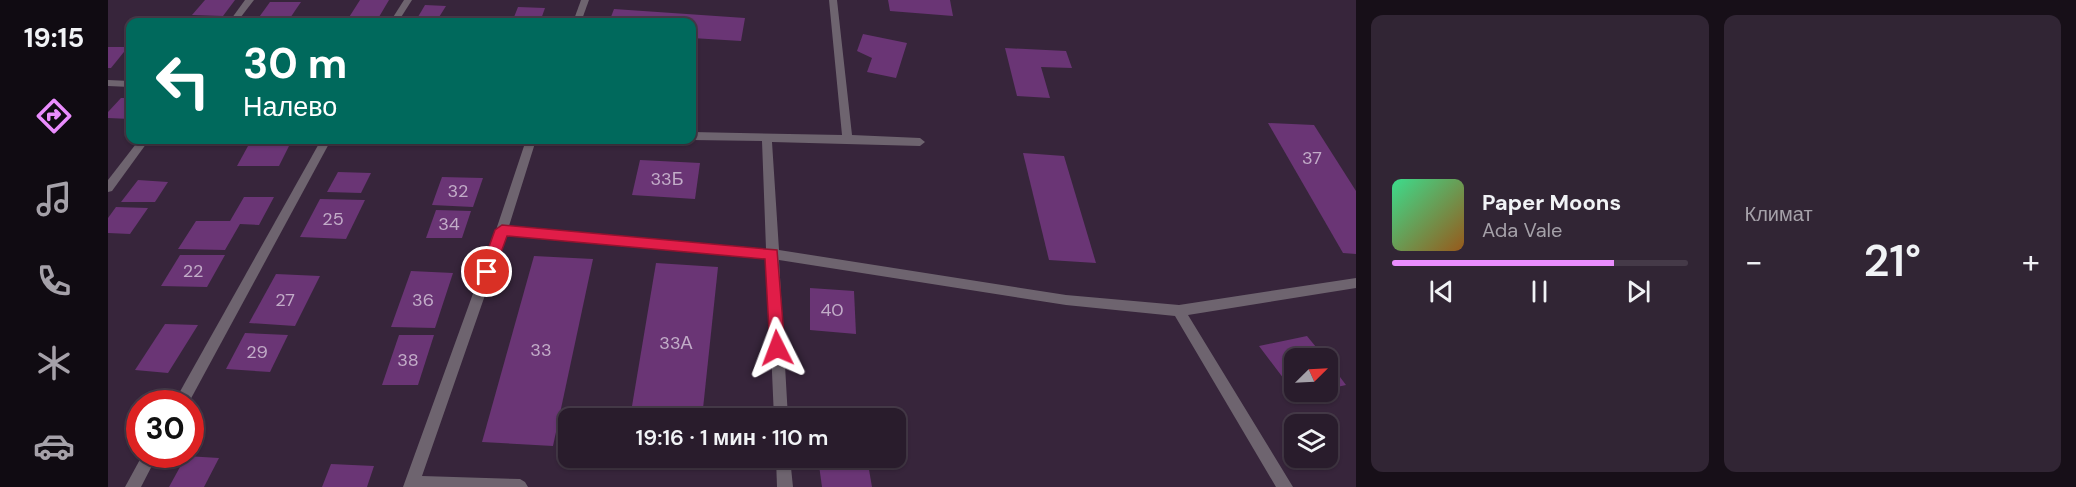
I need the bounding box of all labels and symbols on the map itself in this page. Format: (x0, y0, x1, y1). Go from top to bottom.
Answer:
house number: 37 (1302, 146, 1322, 170)
house number: 33Б (650, 167, 684, 191)
house number: 32 (447, 179, 469, 203)
house number: 25 (322, 207, 344, 231)
house number: 34 (438, 212, 460, 236)
pin (461, 246, 512, 297)
house number: 22 (183, 259, 203, 283)
house number: 27 (275, 288, 295, 312)
house number: 36 (412, 288, 434, 312)
house number: 40 (820, 298, 844, 322)
position arrow (745, 316, 809, 380)
house number: 33А (659, 331, 693, 355)
house number: 33 (530, 338, 552, 362)
house number: 29 (246, 340, 268, 364)
house number: 38 (397, 348, 419, 372)
north arrow (1284, 348, 1338, 402)
speed limit sign: 30 (126, 390, 204, 468)

